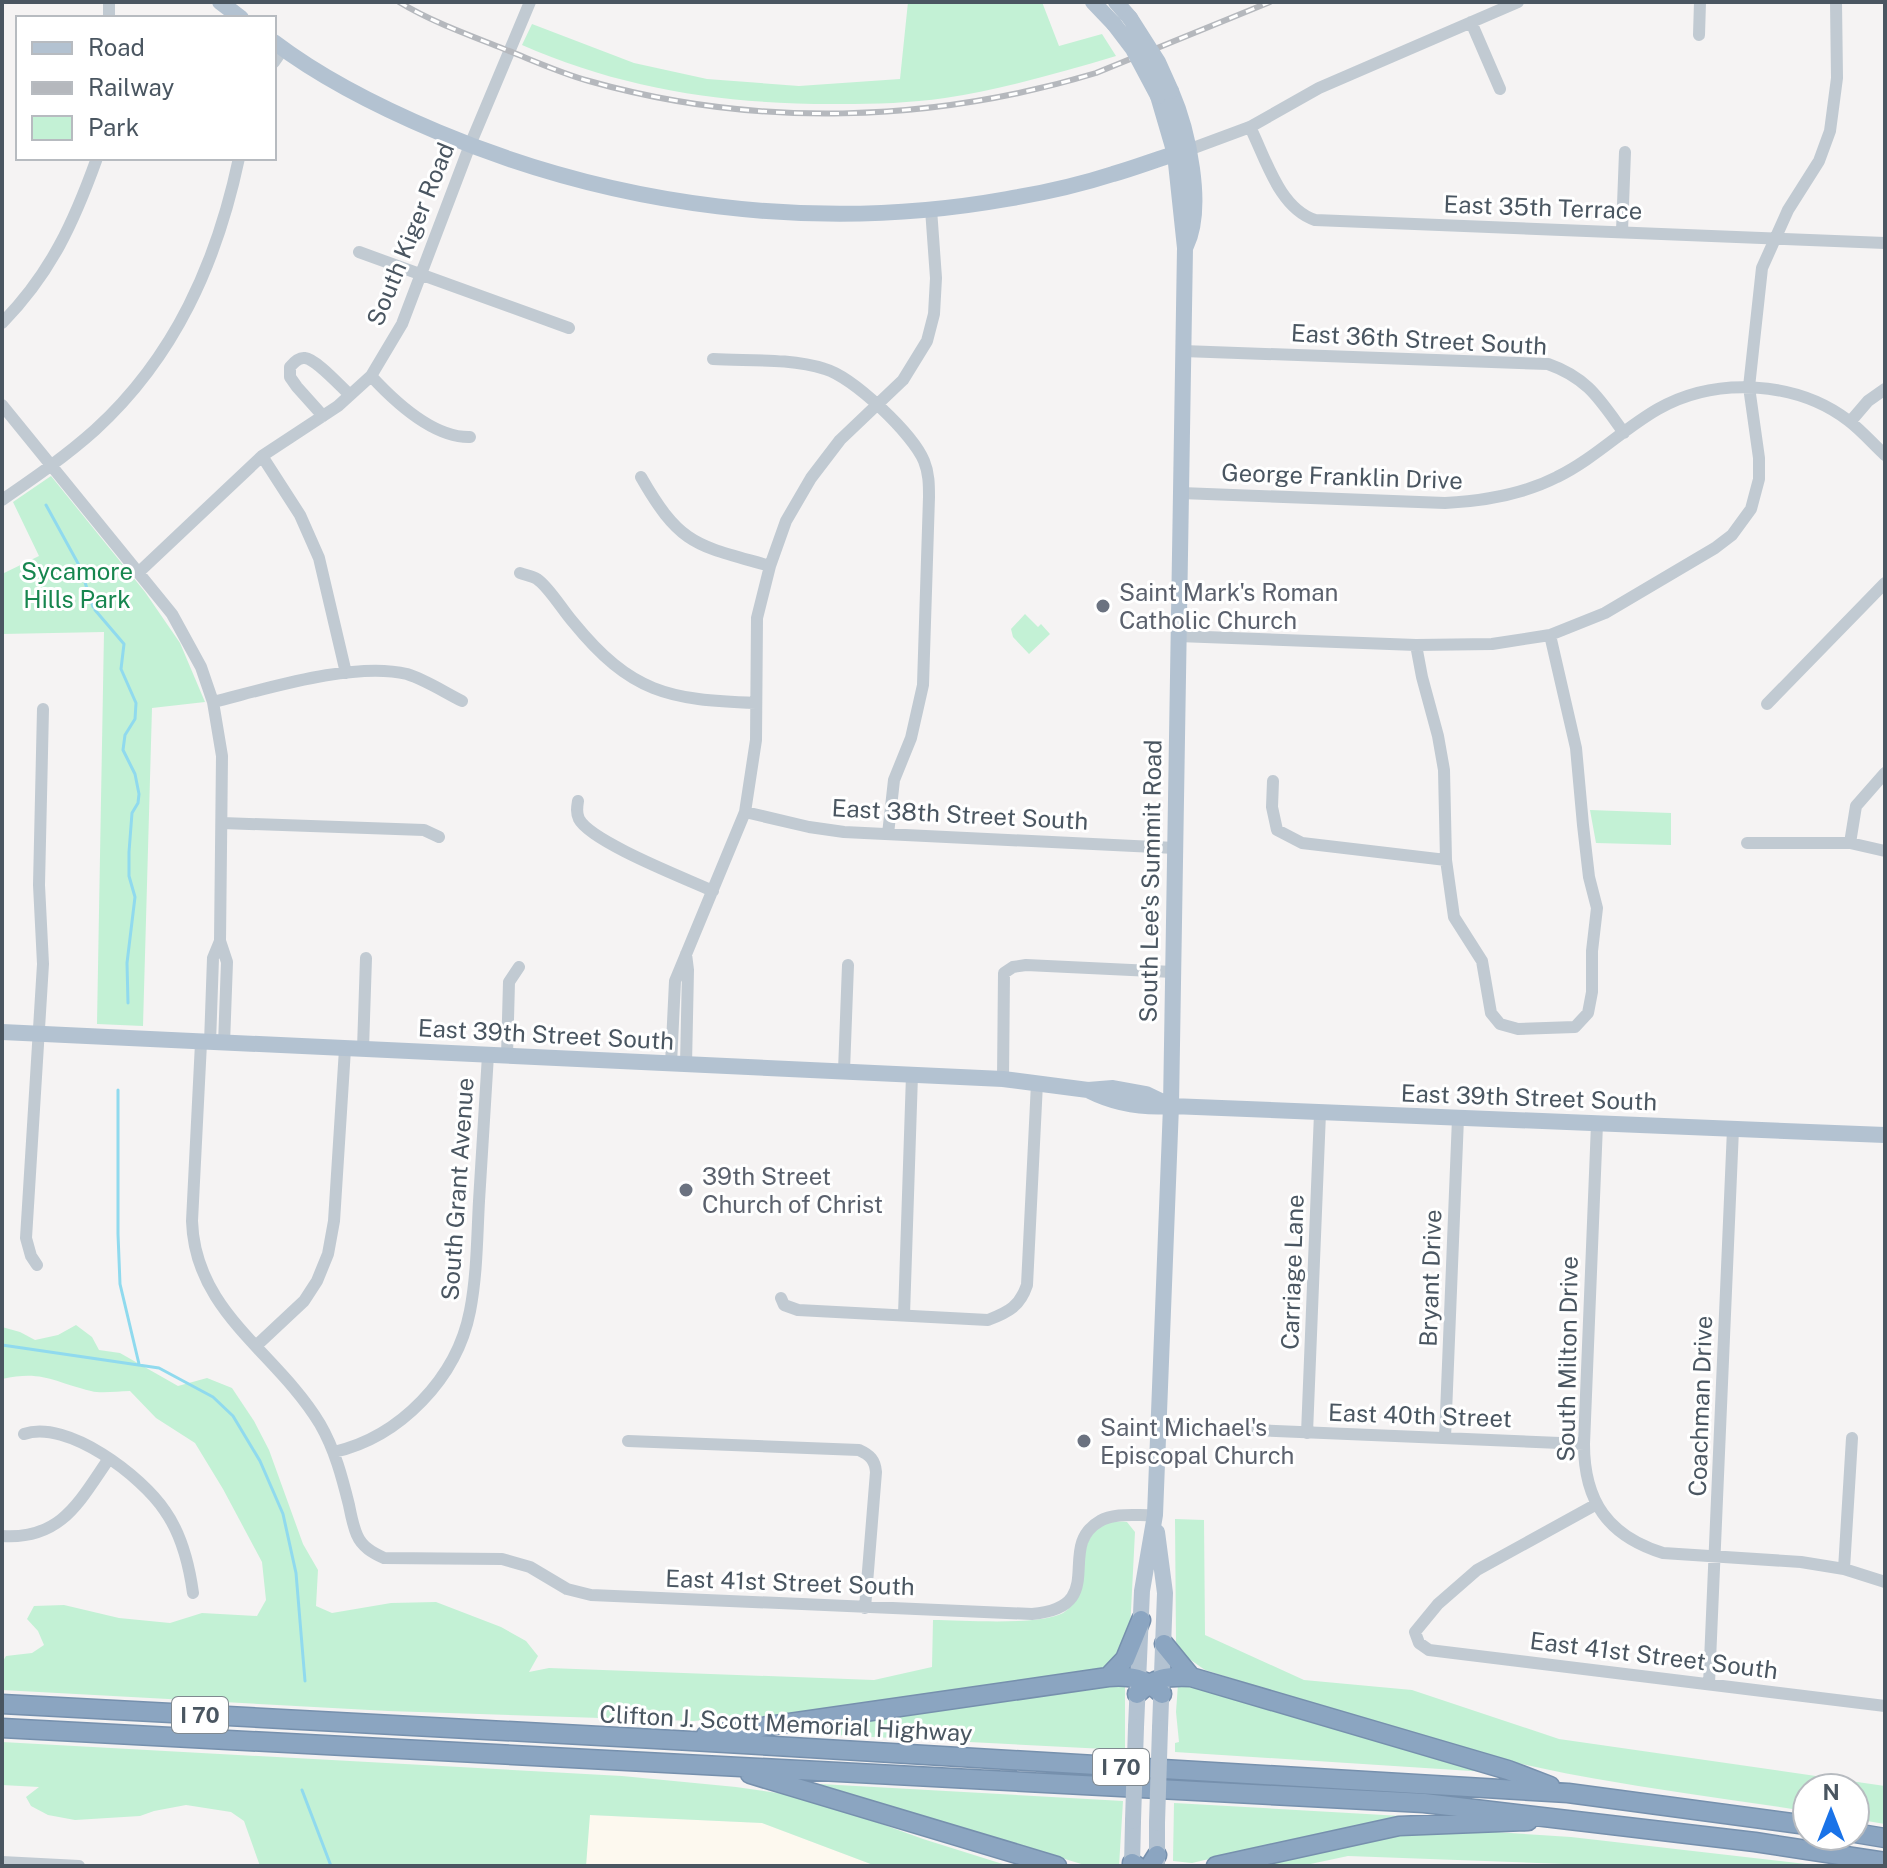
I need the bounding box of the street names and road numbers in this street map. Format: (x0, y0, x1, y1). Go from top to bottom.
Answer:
street label: South Kiger Road (360, 138, 460, 330)
street label: East 35th Terrace (1443, 190, 1643, 224)
street label: East 36th Street South (1290, 318, 1548, 360)
street label: George Franklin Drive (1221, 458, 1463, 494)
street label: South Lee's Summit Road (1134, 739, 1166, 1023)
street label: East 38th Street South (831, 793, 1089, 835)
street label: East 39th Street South (417, 1013, 675, 1055)
street label: South Grant Avenue (435, 1077, 479, 1301)
street label: East 39th Street South (1400, 1079, 1658, 1115)
street label: Carriage Lane (1275, 1194, 1309, 1350)
street label: Bryant Drive (1414, 1209, 1446, 1347)
street label: South Milton Drive (1551, 1256, 1583, 1462)
street label: Coachman Drive (1683, 1315, 1717, 1497)
street label: East 40th Street (1328, 1398, 1512, 1432)
street label: East 41st Street South (665, 1564, 915, 1600)
street label: East 41st Street South (1528, 1626, 1780, 1684)
road number: I 70 (172, 1697, 228, 1733)
street label: Clifton J. Scott Memorial Highway (599, 1699, 973, 1747)
road number: I 70 (1093, 1749, 1149, 1785)

